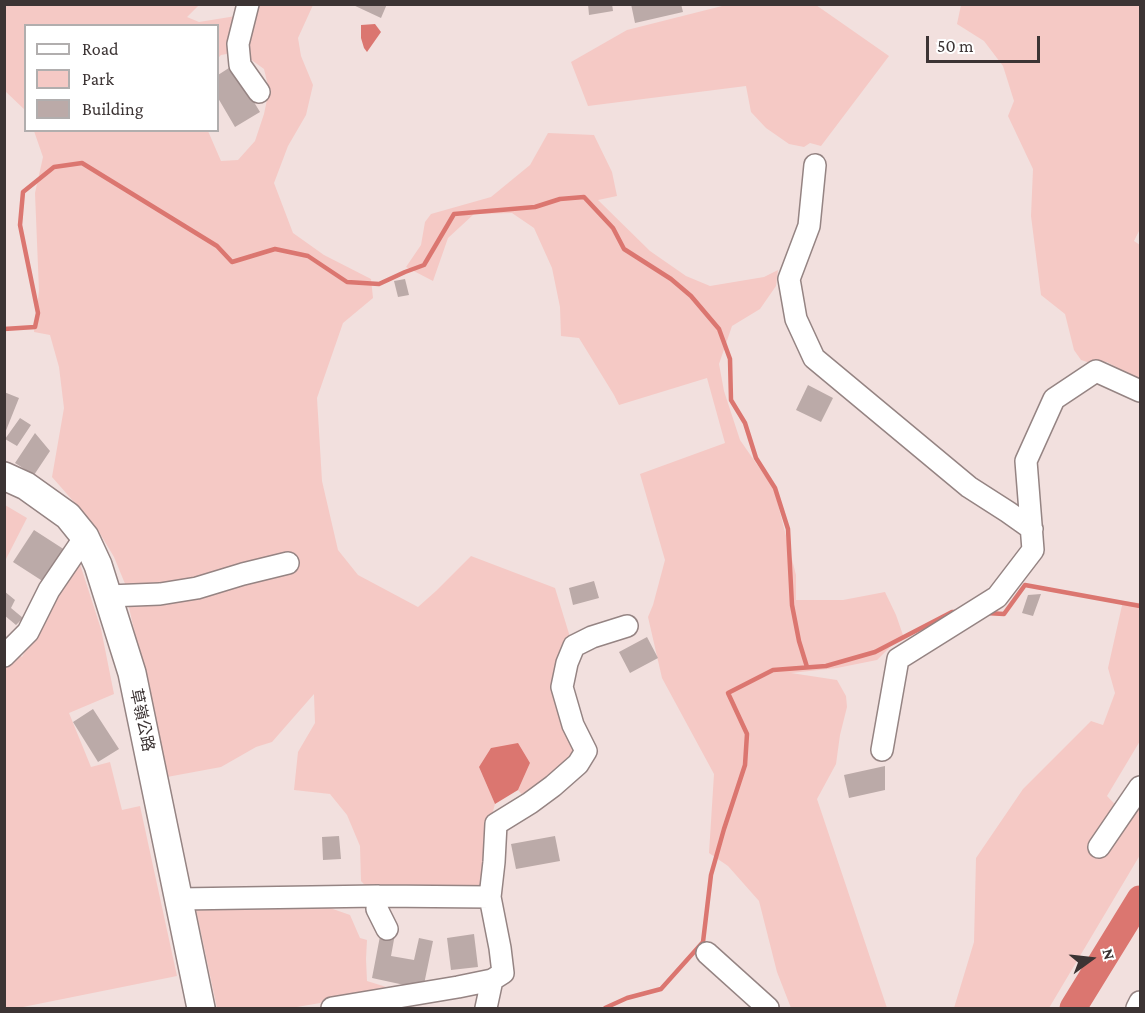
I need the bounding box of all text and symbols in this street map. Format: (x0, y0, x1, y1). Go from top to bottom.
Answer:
legend (24, 24, 219, 132)
scale bar (929, 24, 1043, 62)
text: 50 m (937, 36, 974, 56)
text: Road (82, 39, 119, 59)
text: Park (82, 69, 114, 89)
text: Building (82, 99, 143, 119)
street label: 草嶺公路 (126, 687, 158, 753)
north arrow (1061, 929, 1121, 989)
text: N (1099, 947, 1118, 962)

